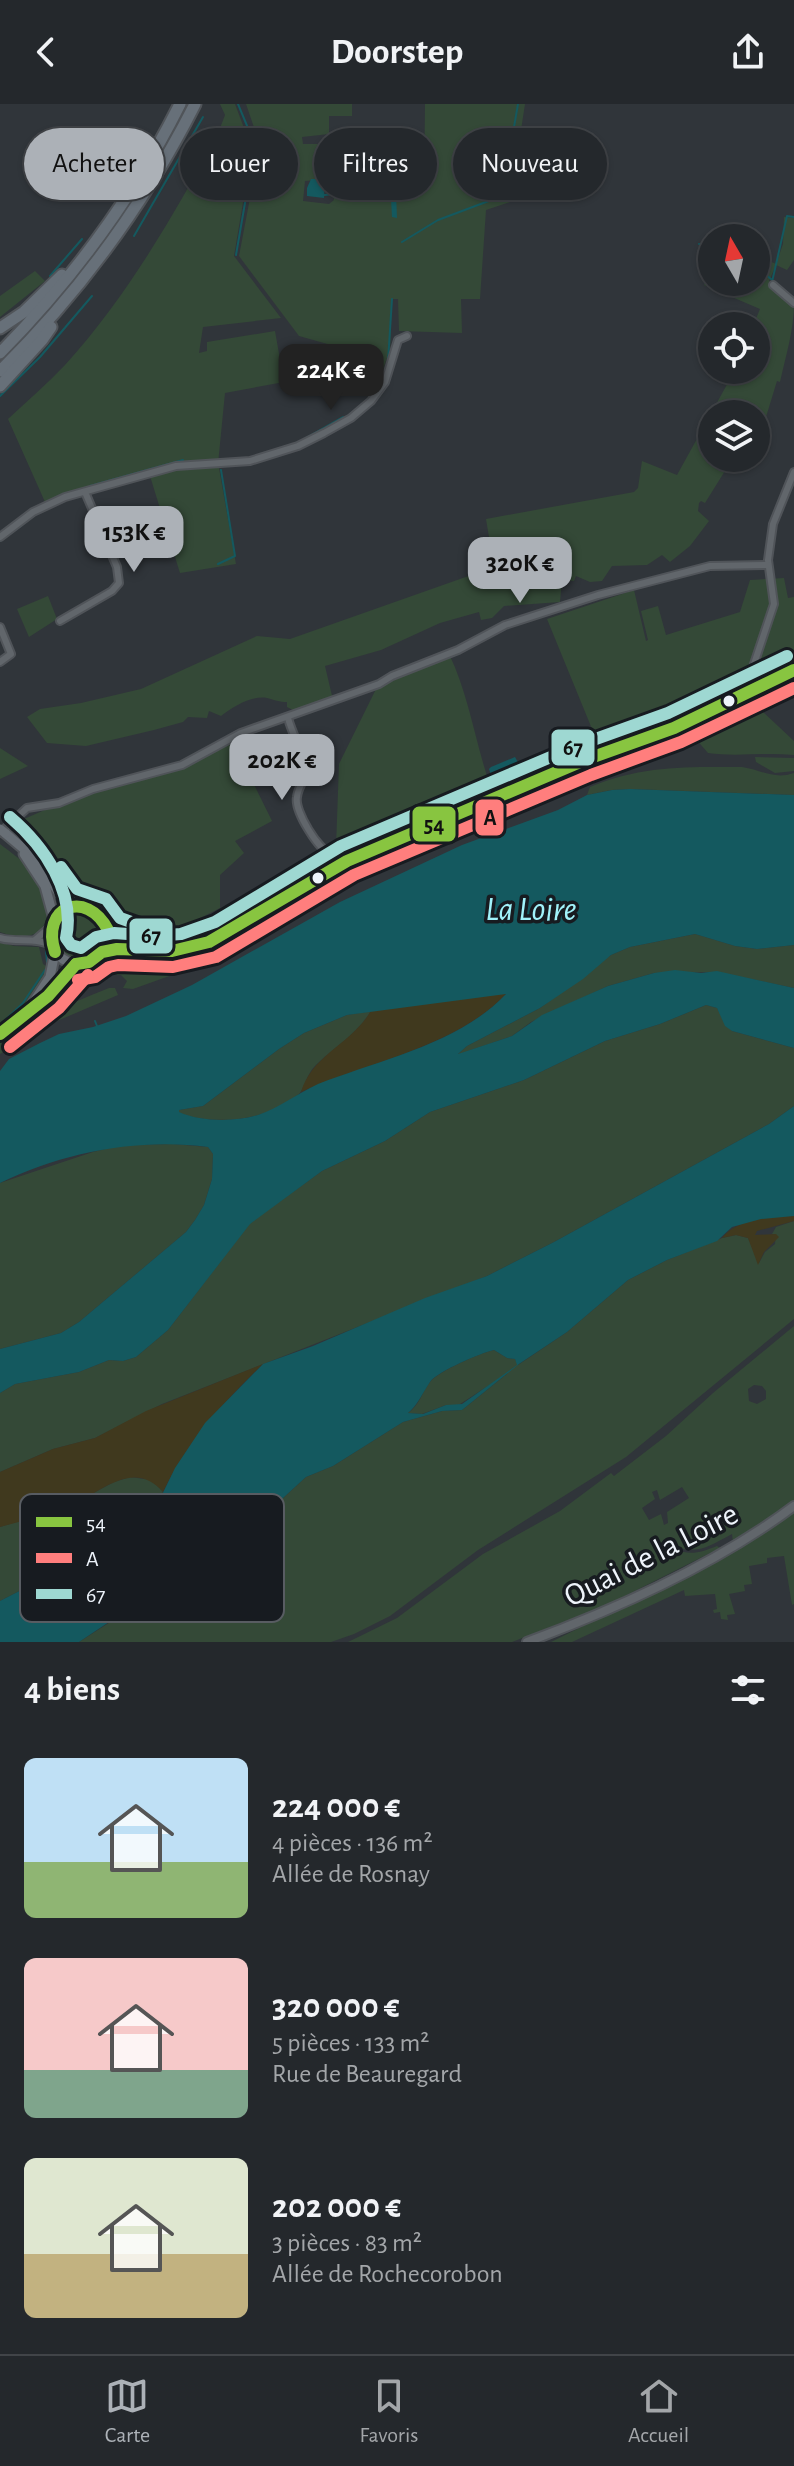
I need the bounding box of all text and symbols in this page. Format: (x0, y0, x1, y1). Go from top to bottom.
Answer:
icon: back (24, 30, 68, 74)
icon: share (726, 30, 770, 74)
text: Doorstep (331, 34, 463, 70)
chip: Acheter (24, 128, 164, 200)
chip: Louer (180, 128, 298, 200)
chip: Filtres (314, 128, 437, 200)
chip: Nouveau (453, 128, 607, 200)
north arrow (698, 224, 770, 296)
map controls (698, 224, 770, 472)
button: locate (698, 312, 770, 384)
pin: 224K € (266, 344, 396, 412)
text: 224K € (297, 357, 365, 383)
button: layers (698, 400, 770, 472)
pin: 153K € (69, 506, 199, 574)
text: 153K € (102, 519, 166, 545)
pin: 320K € (455, 537, 585, 605)
text: 320K € (486, 550, 554, 576)
unlabelled marker (721, 693, 737, 709)
line badge: 67 (550, 728, 596, 767)
pin: 202K € (217, 734, 347, 802)
text: 67 (563, 737, 583, 759)
text: 202K € (247, 747, 317, 773)
line badge: A (474, 798, 505, 837)
line badge: 54 (411, 805, 457, 843)
text: A (483, 807, 497, 829)
text: 54 (424, 814, 444, 836)
unlabelled marker (310, 870, 326, 886)
water label: La Loire (485, 893, 577, 927)
line badge: 67 (128, 917, 174, 955)
text: 67 (141, 925, 161, 947)
legend (20, 1494, 284, 1622)
street label: Quai de la Loire (559, 1497, 743, 1613)
text: 54 (86, 1512, 106, 1534)
text: A (86, 1548, 99, 1570)
text: 67 (86, 1584, 106, 1606)
icon: filters (726, 1668, 770, 1712)
text: 4 biens (24, 1673, 120, 1707)
icon: home (88, 1790, 184, 1886)
text: 224 000 € (272, 1790, 400, 1824)
text: 4 pièces · 136 m² (272, 1830, 433, 1856)
text: Allée de Rosnay (272, 1861, 430, 1887)
icon: home (88, 1990, 184, 2086)
text: 320 000 € (272, 1990, 400, 2024)
text: 5 pièces · 133 m² (272, 2030, 429, 2056)
text: Rue de Beauregard (272, 2061, 462, 2087)
icon: home (88, 2190, 184, 2286)
text: 202 000 € (272, 2190, 401, 2224)
text: 3 pièces · 83 m² (272, 2230, 422, 2256)
text: Allée de Rochecorobon (272, 2261, 503, 2287)
tab: Carte (105, 2374, 150, 2448)
tab: Favoris (360, 2374, 418, 2448)
tab: Accueil (628, 2374, 689, 2448)

